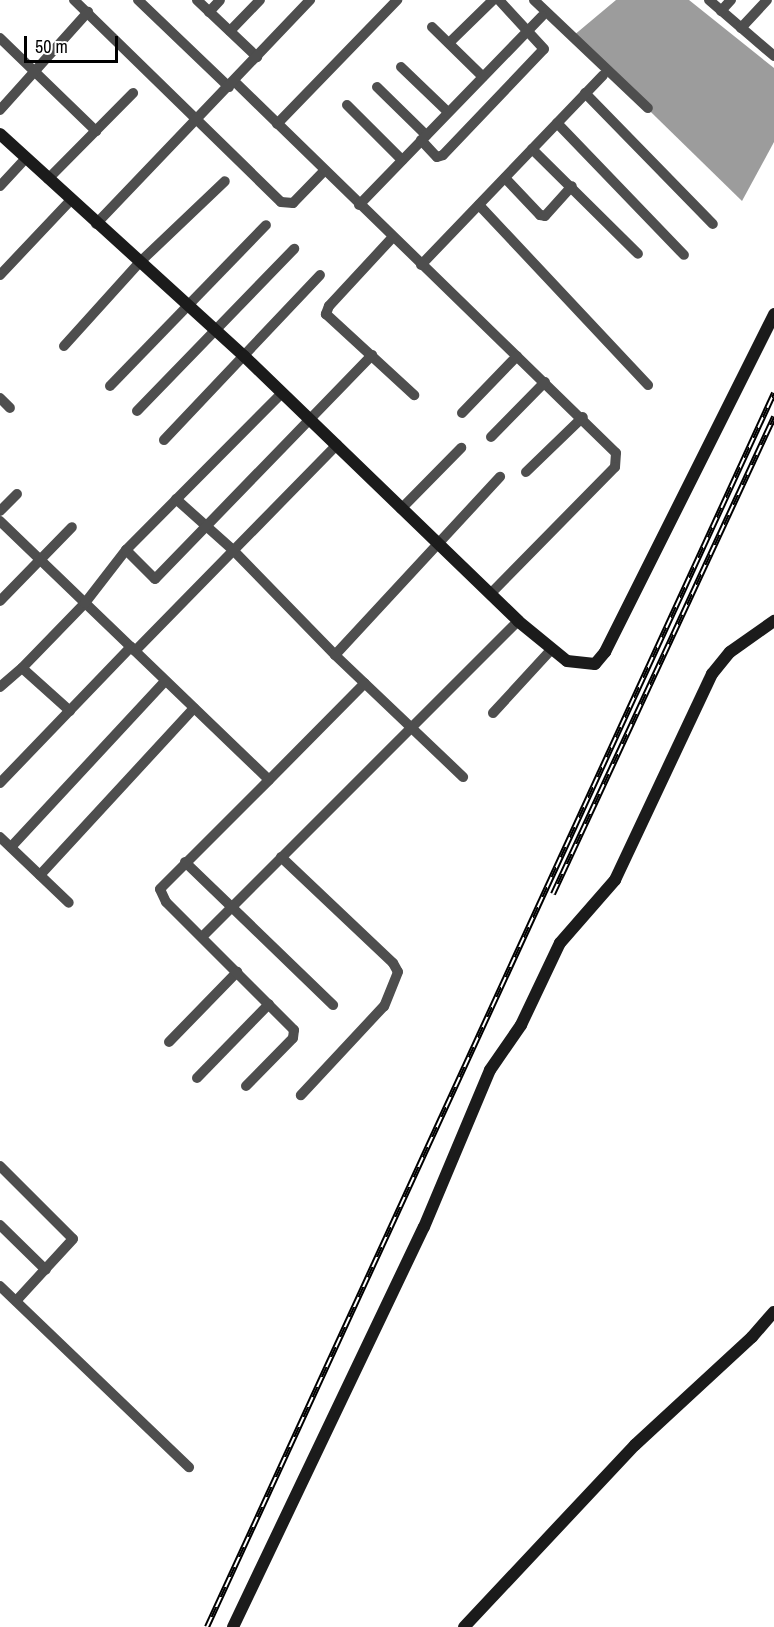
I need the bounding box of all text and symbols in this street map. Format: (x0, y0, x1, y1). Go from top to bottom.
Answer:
scale bar (27, 24, 122, 62)
text: 50 m (35, 34, 68, 59)

